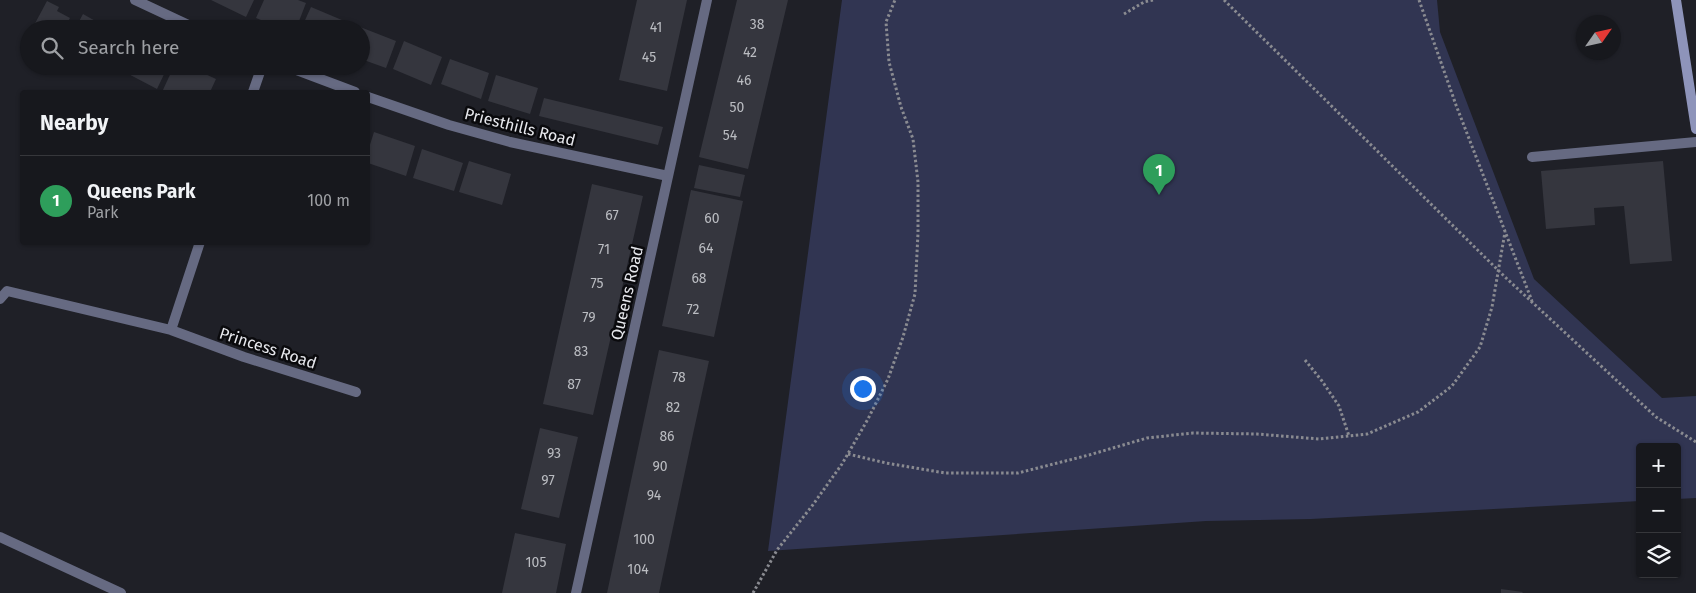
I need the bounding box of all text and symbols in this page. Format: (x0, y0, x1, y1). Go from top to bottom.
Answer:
north arrow (1576, 15, 1621, 60)
house number: 38 (750, 16, 765, 33)
house number: 41 (650, 19, 662, 36)
search box (20, 20, 370, 75)
icon: search (38, 34, 66, 62)
text: Search here (78, 36, 179, 59)
house number: 42 (743, 44, 757, 61)
house number: 45 (642, 49, 656, 66)
house number: 46 (737, 72, 751, 89)
house number: 50 (730, 99, 745, 116)
street label: Priesthills Road (463, 104, 577, 150)
text: Nearby (40, 110, 108, 136)
house number: 54 (723, 127, 738, 144)
pin: 1 (1143, 154, 1175, 195)
text: Queens Park (87, 180, 196, 203)
text: 1 (52, 191, 60, 210)
text: 100 m (307, 191, 350, 210)
text: Park (87, 203, 119, 222)
house number: 67 (605, 207, 619, 224)
house number: 60 (704, 210, 720, 227)
house number: 64 (699, 240, 714, 257)
house number: 71 (598, 241, 610, 258)
street label: Queens Road (607, 244, 647, 342)
house number: 68 (691, 270, 707, 287)
house number: 75 (590, 275, 604, 292)
house number: 72 (687, 301, 700, 318)
house number: 79 (582, 309, 596, 326)
street label: Princess Road (217, 323, 319, 373)
house number: 83 (574, 343, 588, 360)
house number: 78 (672, 369, 686, 386)
house number: 87 (567, 376, 581, 393)
your location (850, 376, 876, 402)
house number: 82 (666, 399, 680, 416)
house number: 86 (659, 428, 675, 445)
map controls (1636, 443, 1681, 578)
button: + (1636, 443, 1681, 488)
house number: 93 (547, 445, 561, 462)
house number: 90 (652, 458, 668, 475)
house number: 97 (541, 472, 555, 489)
house number: 94 (647, 487, 662, 504)
button: − (1636, 488, 1681, 533)
house number: 100 (633, 531, 655, 548)
button: layers (1636, 533, 1681, 578)
house number: 105 (526, 554, 546, 571)
house number: 104 (627, 561, 649, 578)

